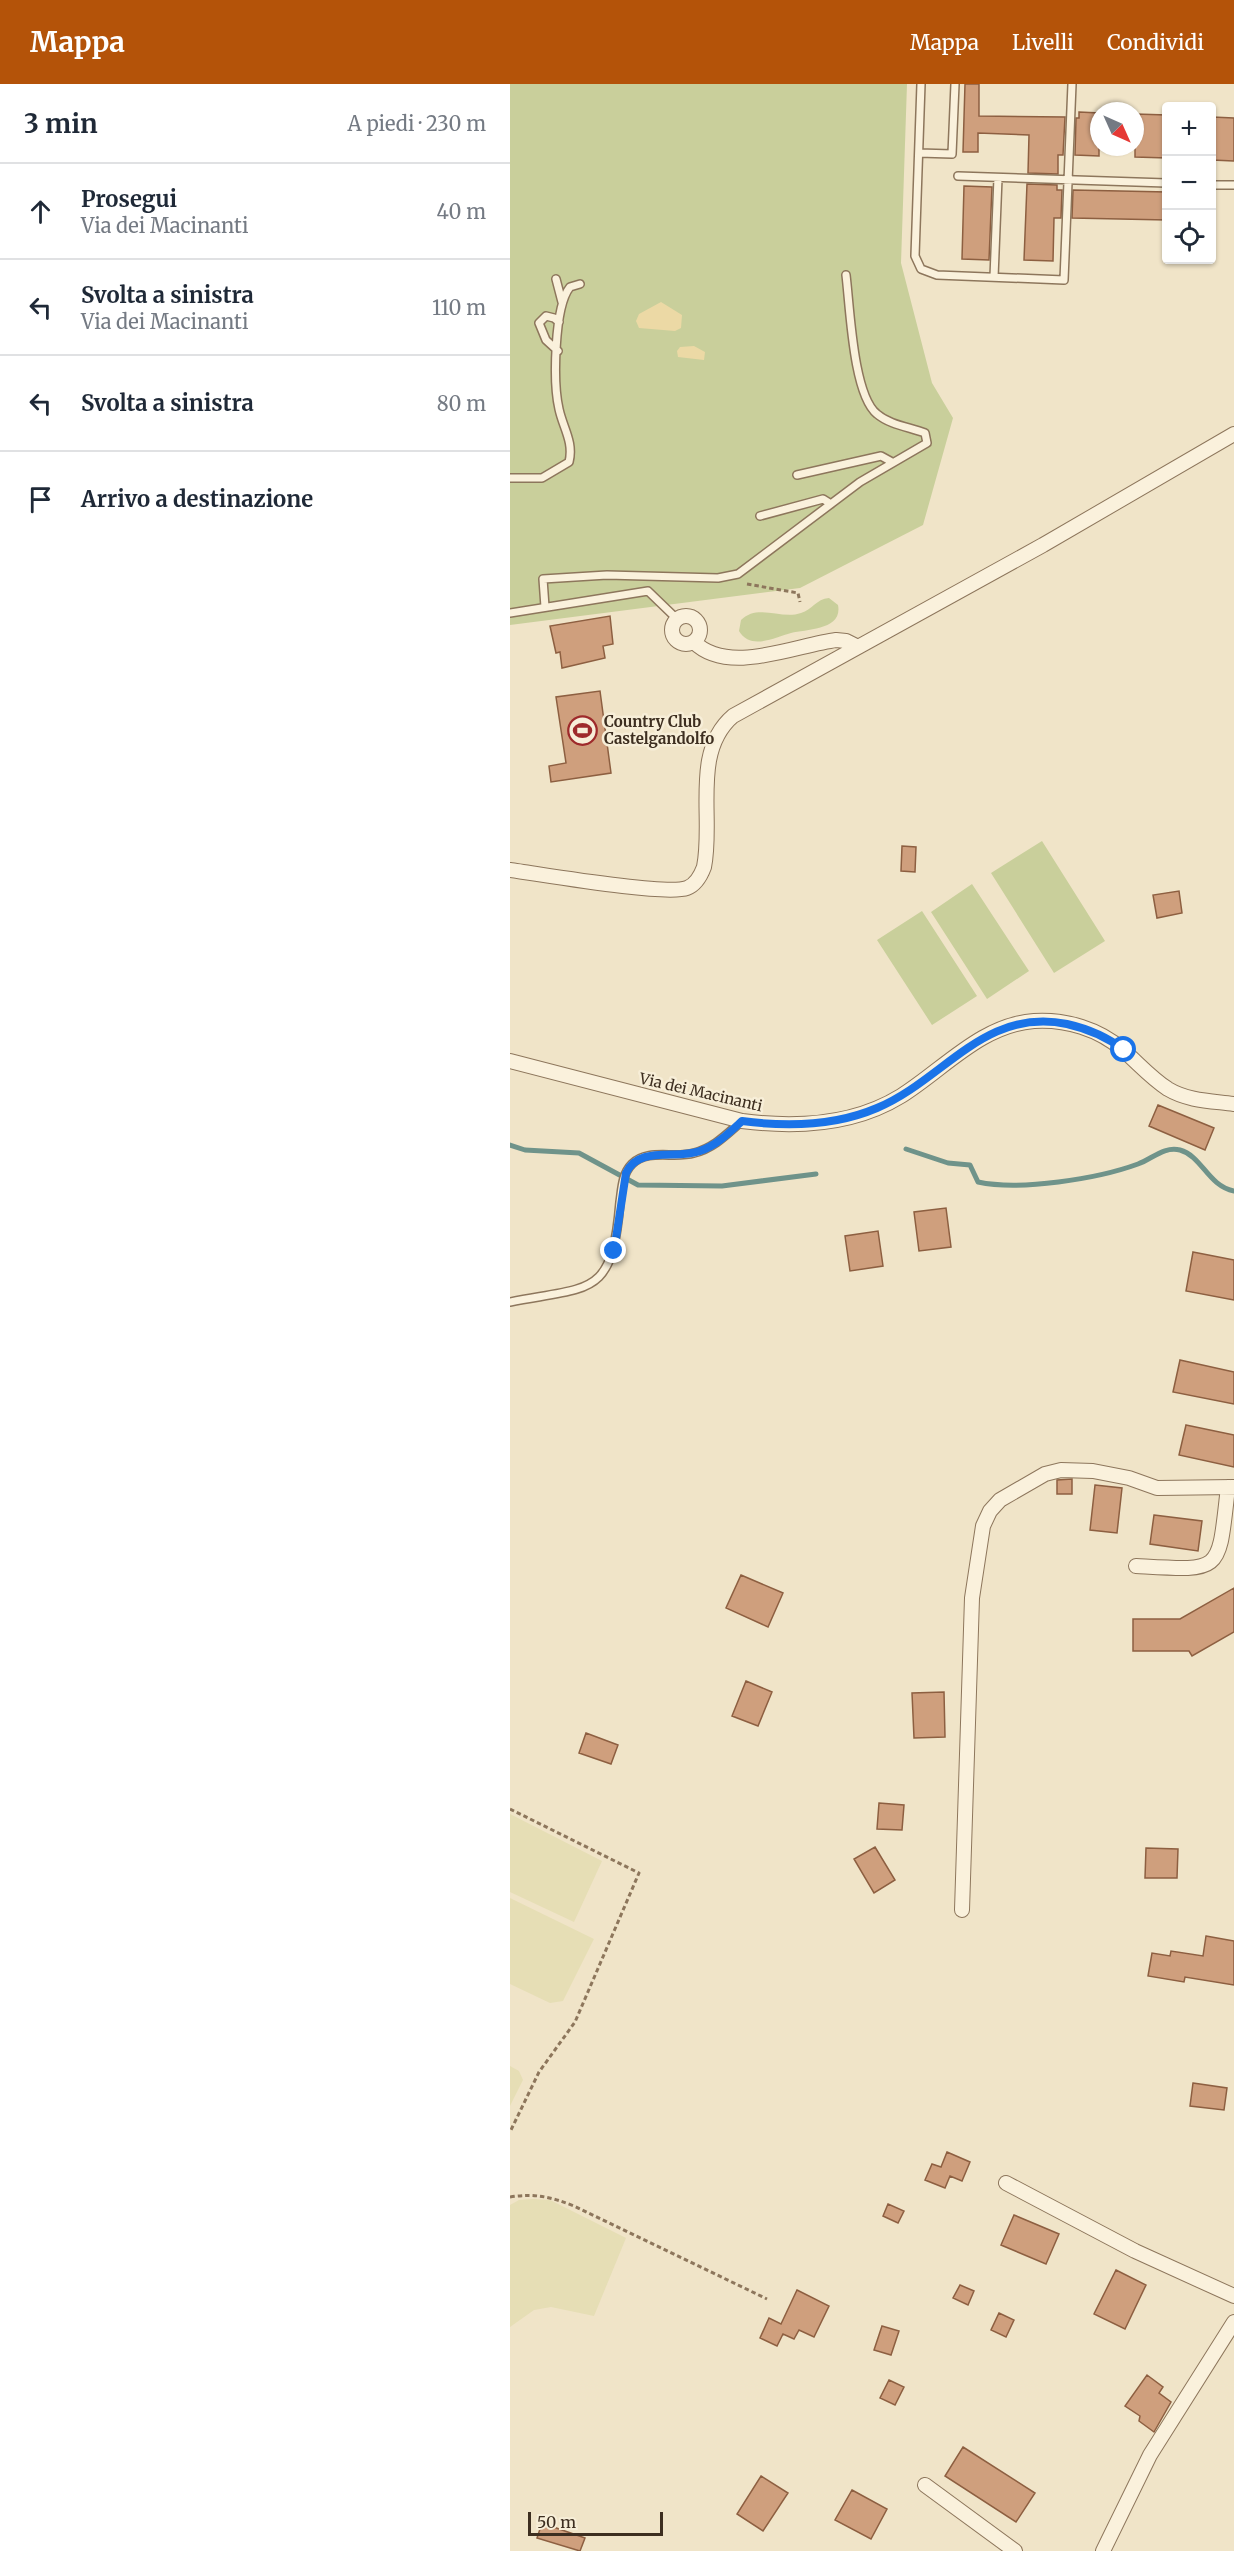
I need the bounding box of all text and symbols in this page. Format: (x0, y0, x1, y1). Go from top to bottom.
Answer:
text: Mappa (30, 24, 125, 60)
text: Mappa (910, 29, 979, 56)
text: Livelli (1012, 29, 1074, 56)
text: Condividi (1107, 29, 1204, 56)
north arrow (1090, 102, 1144, 156)
map controls (1162, 102, 1216, 264)
button: + (1162, 102, 1216, 156)
text: 3 min (24, 107, 98, 140)
text: A piedi · 230 m (348, 111, 486, 136)
button: − (1162, 156, 1216, 210)
text: Prosegui (81, 185, 177, 213)
icon: ahead (24, 195, 57, 228)
text: 40 m (436, 199, 486, 224)
button: locate (1162, 210, 1216, 264)
text: Via dei Macinanti (81, 213, 248, 238)
text: Svolta a sinistra (81, 281, 254, 309)
icon: left (24, 291, 57, 324)
text: 110 m (432, 295, 486, 320)
text: Via dei Macinanti (81, 309, 248, 334)
icon: left (24, 387, 57, 420)
text: Svolta a sinistra (81, 389, 254, 417)
text: 80 m (437, 391, 486, 416)
icon: arrive (24, 483, 57, 516)
text: Arrivo a destinazione (81, 485, 313, 513)
place label: Country Club Castelgandolfo (604, 712, 714, 748)
sports icon: Country Club Castelgandolfo (567, 714, 599, 746)
route start (1110, 1036, 1136, 1062)
street label: Via dei Macinanti (637, 1068, 764, 1115)
route end (600, 1237, 626, 1263)
scale bar (528, 2509, 663, 2536)
text: 50 m (537, 2512, 576, 2532)

